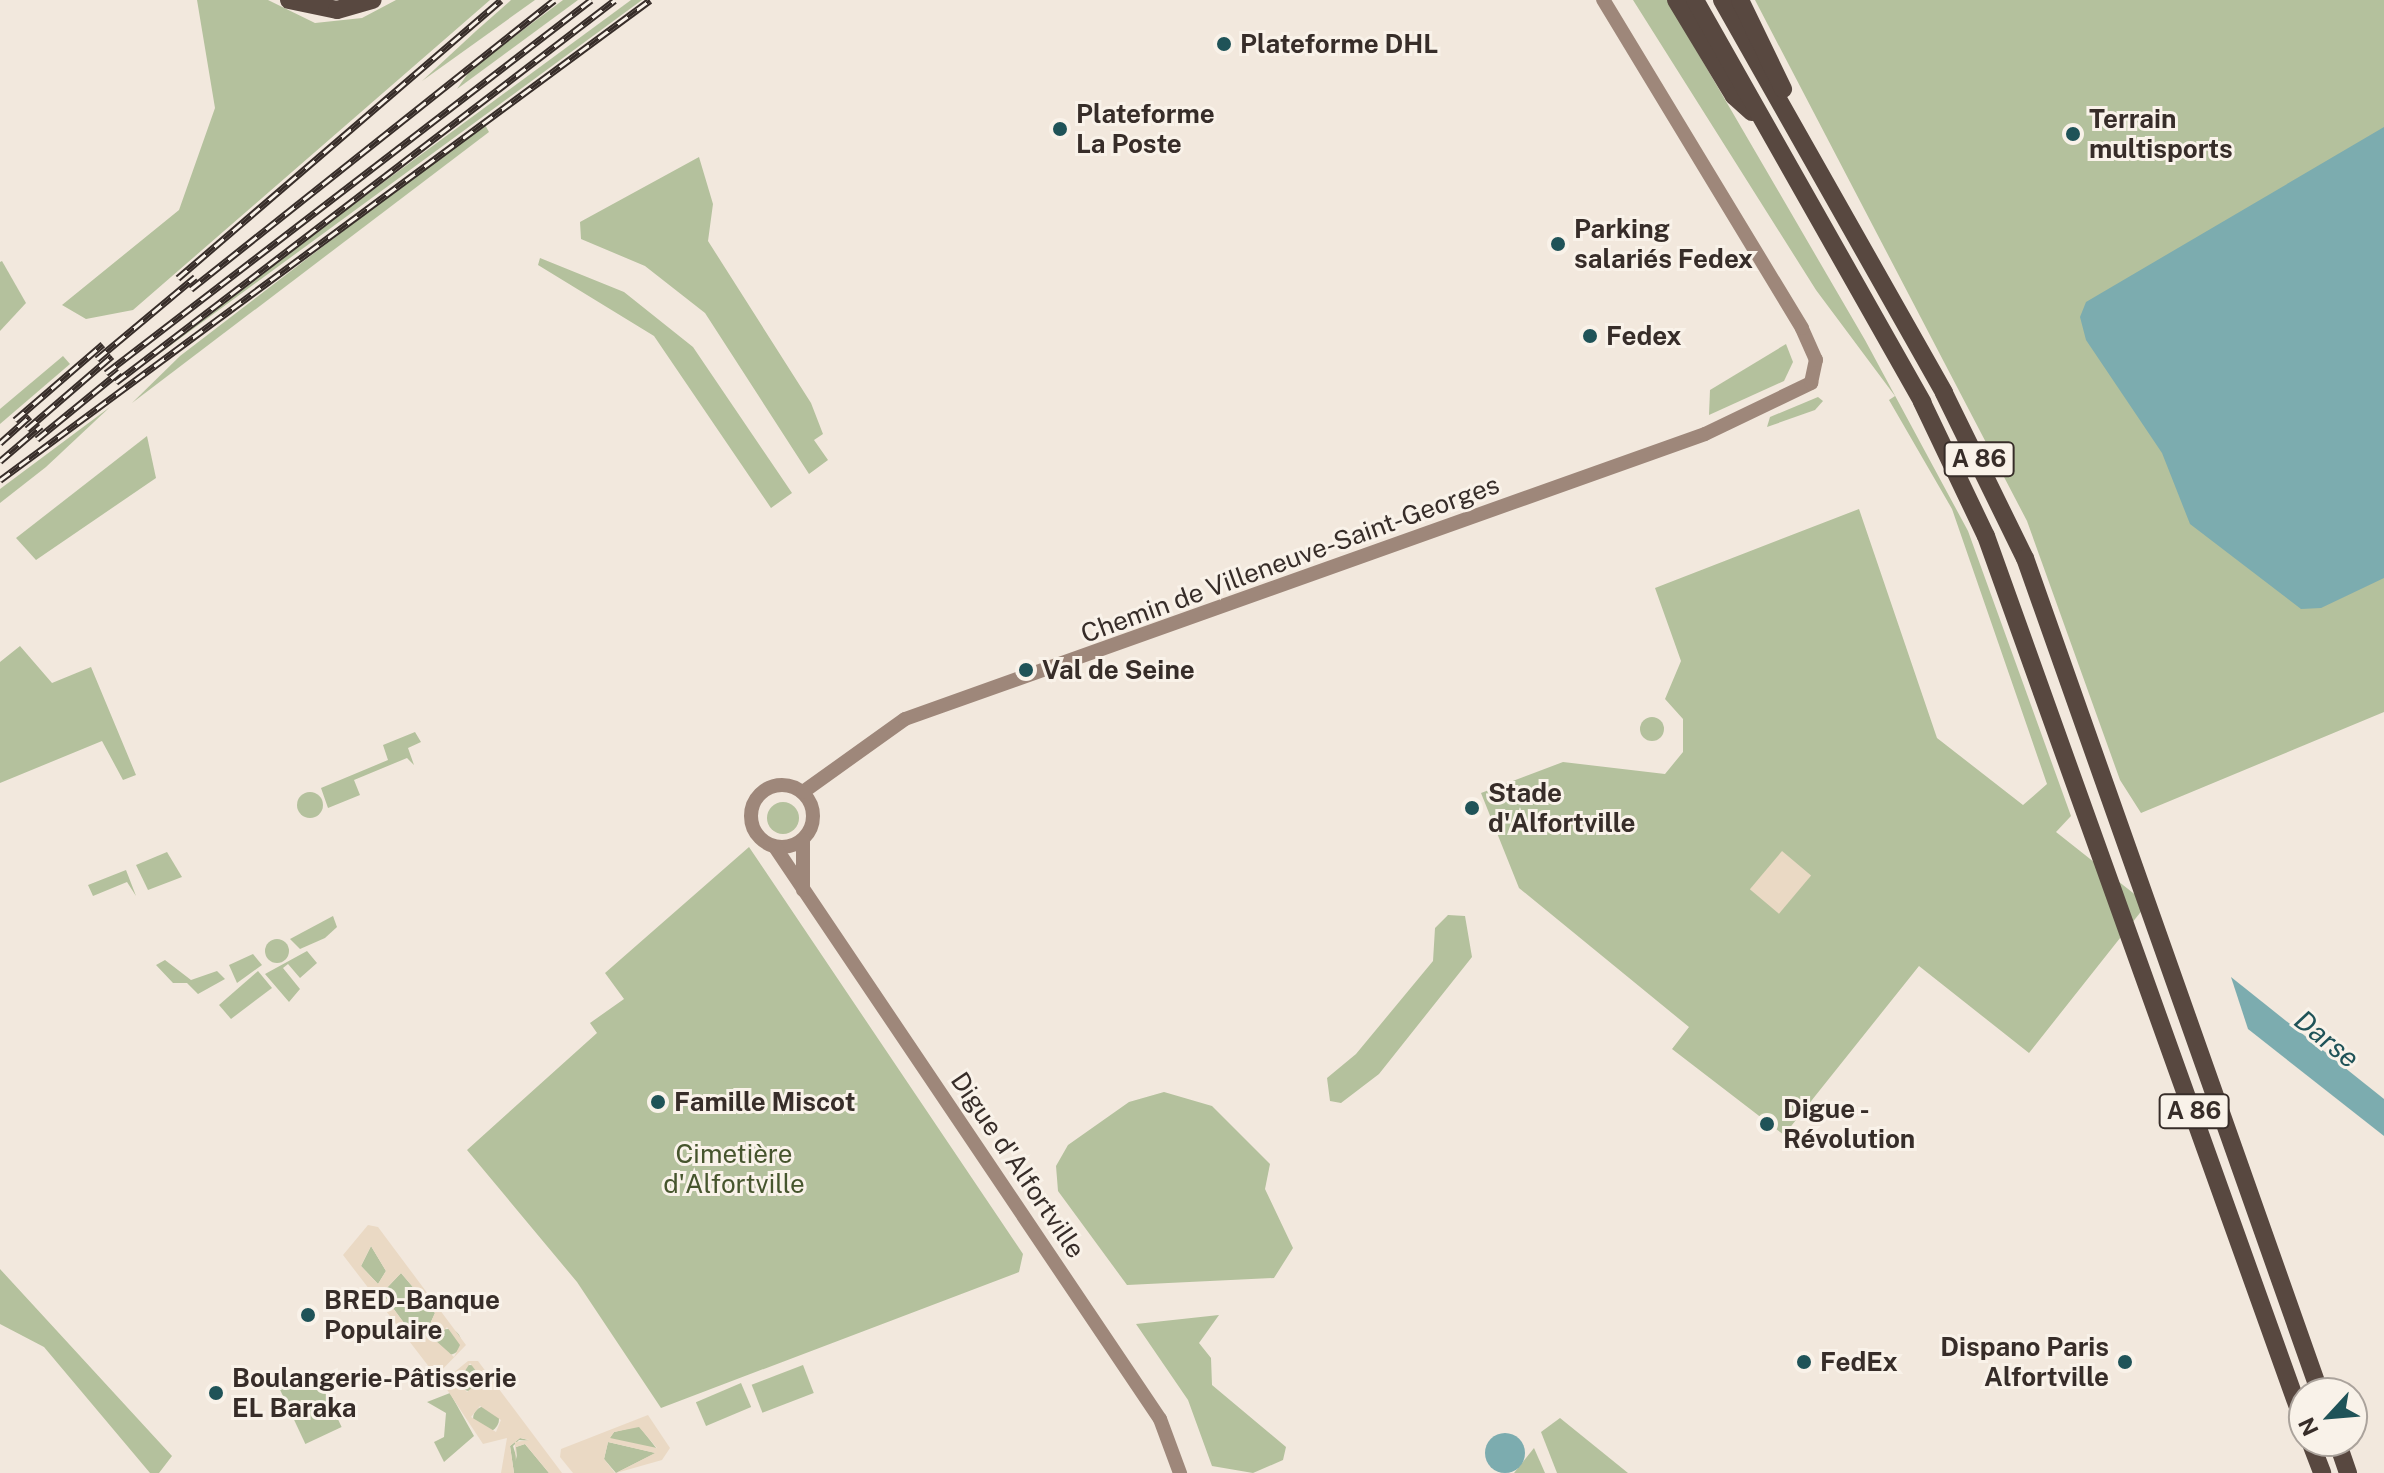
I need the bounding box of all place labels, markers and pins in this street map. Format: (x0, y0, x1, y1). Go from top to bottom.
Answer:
place label: Plateforme DHL (1240, 28, 1438, 60)
marker: Plateforme DHL (1215, 35, 1233, 53)
place label: Plateforme La Poste (1076, 98, 1215, 160)
place label: Terrain multisports (2089, 103, 2233, 164)
marker: Plateforme La Poste (1051, 120, 1069, 138)
marker: Terrain multisports (2064, 125, 2082, 143)
place label: Parking salariés Fedex (1574, 213, 1753, 274)
marker: Parking salariés Fedex (1549, 235, 1567, 253)
place label: Fedex (1606, 320, 1681, 352)
marker: Fedex (1581, 327, 1599, 345)
place label: Val de Seine (1042, 654, 1195, 686)
marker: Val de Seine (1017, 661, 1035, 679)
place label: Stade d'Alfortville (1488, 777, 1635, 838)
marker: Stade d'Alfortville (1463, 799, 1481, 817)
place label: Famille Miscot (674, 1086, 856, 1118)
marker: Famille Miscot (649, 1093, 667, 1111)
place label: Digue - Révolution (1783, 1093, 1915, 1154)
marker: Digue - Révolution (1758, 1115, 1776, 1133)
place label: BRED-Banque Populaire (324, 1284, 500, 1346)
marker: BRED-Banque Populaire (299, 1306, 317, 1324)
place label: Dispano Paris Alfortville (1940, 1331, 2109, 1392)
place label: FedEx (1820, 1346, 1898, 1378)
marker: FedEx (1795, 1353, 1813, 1371)
marker: Dispano Paris Alfortville (2116, 1353, 2134, 1371)
place label: Boulangerie-Pâtisserie EL Baraka (232, 1362, 517, 1424)
marker: Boulangerie-Pâtisserie EL Baraka (207, 1384, 225, 1402)

